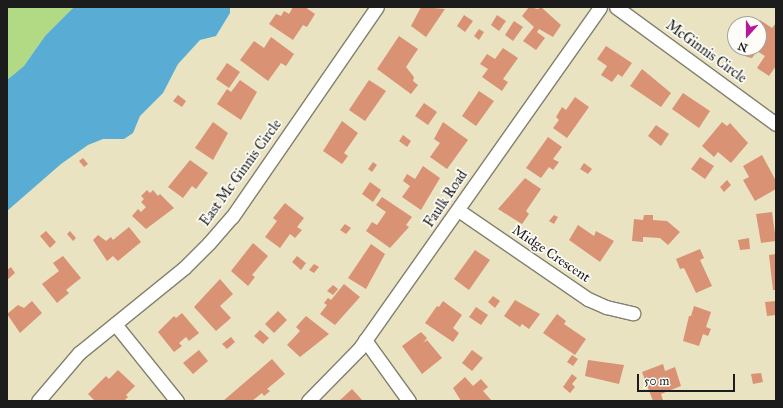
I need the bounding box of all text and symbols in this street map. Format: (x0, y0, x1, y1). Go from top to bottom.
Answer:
north arrow (727, 16, 767, 56)
street label: McGinnis Circle (662, 17, 750, 87)
text: N (736, 39, 750, 54)
street label: East Mc Ginnis Circle (197, 116, 285, 230)
street label: Faulk Road (421, 167, 471, 231)
street label: Midge Crescent (509, 222, 593, 286)
scale bar (639, 366, 737, 392)
text: 50 m (644, 374, 669, 388)

